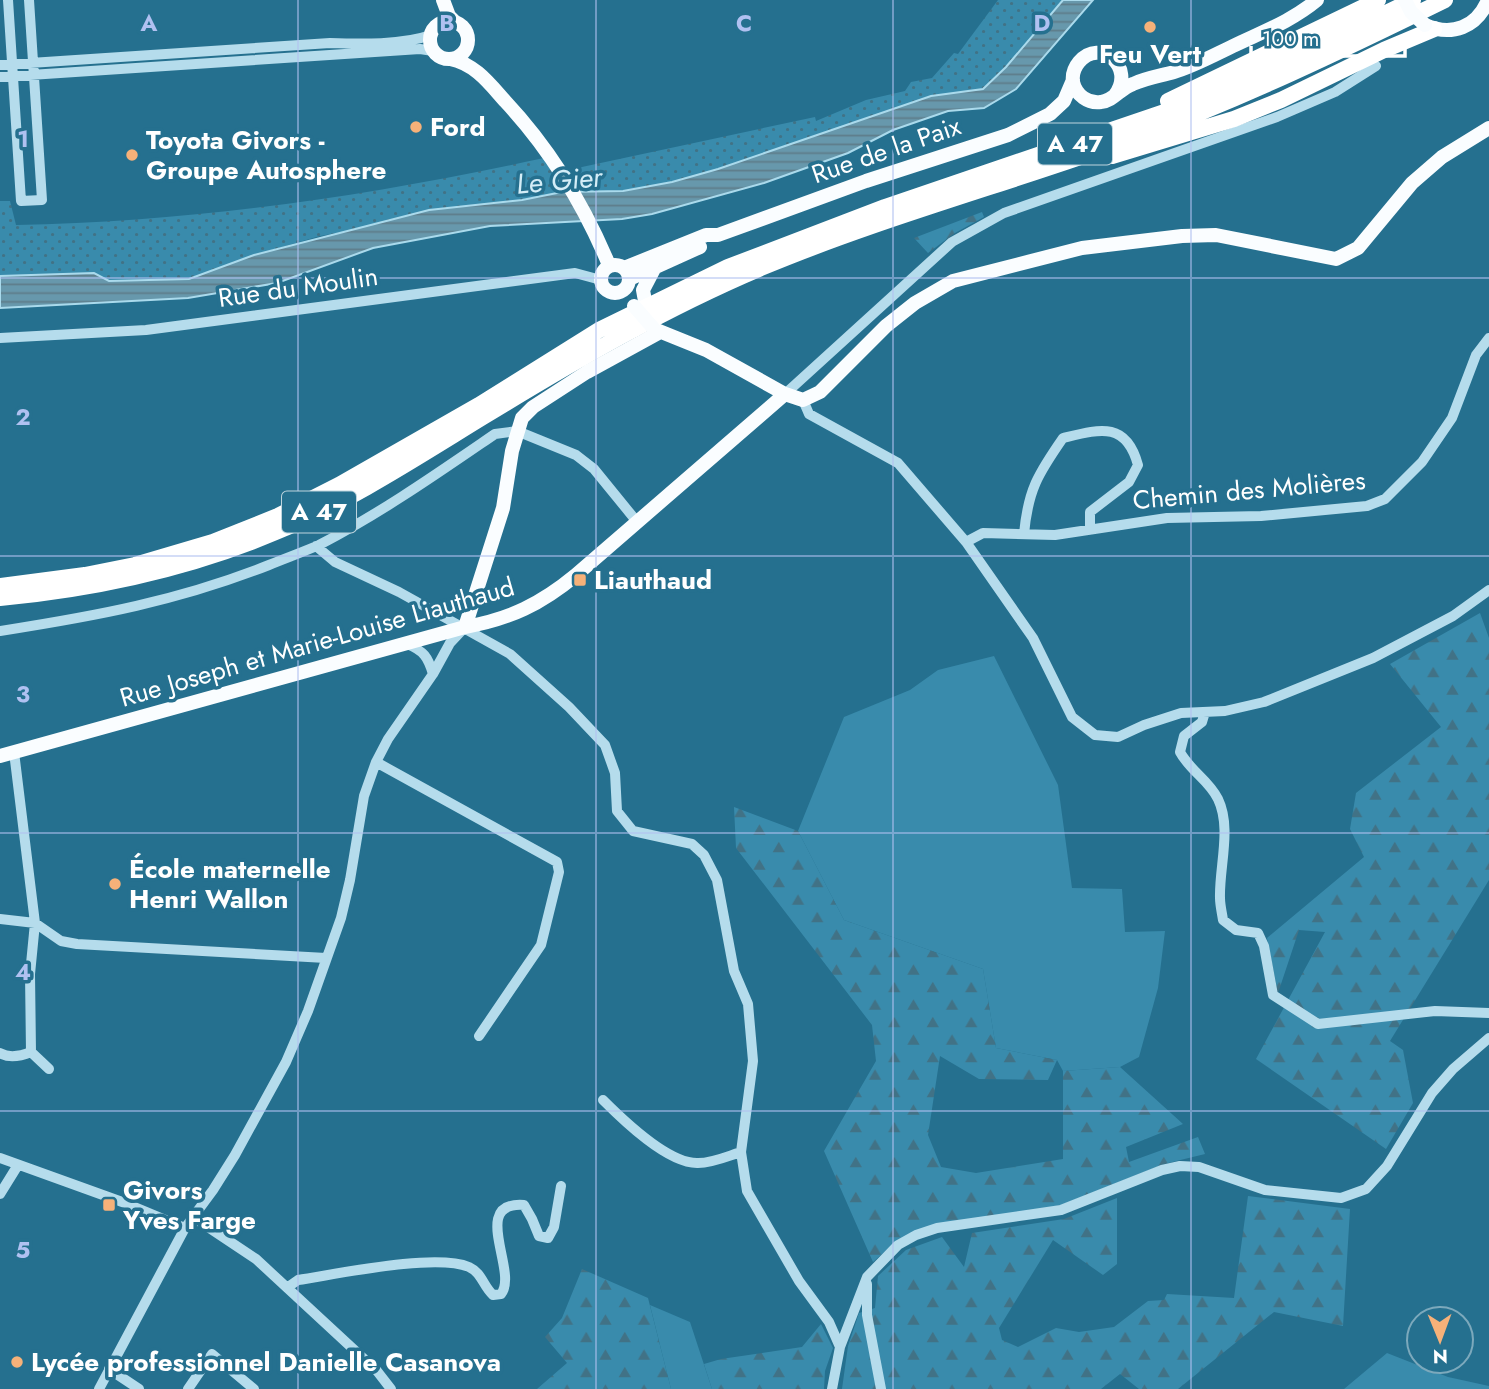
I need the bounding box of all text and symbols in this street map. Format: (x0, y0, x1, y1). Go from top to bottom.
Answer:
text: A (140, 6, 158, 40)
text: B (439, 6, 455, 40)
text: C (736, 6, 752, 40)
text: D (1034, 6, 1051, 40)
scale bar (1251, 14, 1405, 58)
marker: Feu Vert (1142, 19, 1158, 35)
text: 100 m (1262, 24, 1319, 54)
place label: Feu Vert (1099, 35, 1202, 73)
street label: Rue de la Paix (806, 107, 966, 193)
place label: Ford (430, 108, 486, 146)
marker: Ford (408, 119, 424, 135)
place label: Toyota Givors - Groupe Autosphere (146, 121, 387, 189)
text: 1 (17, 122, 29, 156)
road number: A 47 (1038, 124, 1112, 164)
marker: Toyota Givors - Groupe Autosphere (124, 147, 140, 163)
water label: Le Gier (514, 156, 605, 205)
street label: Rue du Moulin (216, 257, 380, 317)
text: 2 (15, 400, 31, 434)
street label: Chemin des Molières (1131, 461, 1367, 519)
road number: A 47 (282, 491, 356, 532)
place label: Liauthaud (594, 561, 712, 599)
street label: Rue Joseph et Marie-Louise Liauthaud (115, 567, 519, 717)
marker: Liauthaud (572, 572, 588, 588)
text: 3 (16, 677, 30, 711)
place label: École maternelle Henri Wallon (129, 850, 331, 918)
marker: École maternelle Henri Wallon (107, 876, 123, 892)
text: 4 (15, 955, 31, 989)
place label: Givors Yves Farge (122, 1171, 256, 1239)
marker: Givors Yves Farge (101, 1197, 117, 1213)
text: 5 (16, 1233, 30, 1267)
north arrow (1405, 1305, 1475, 1375)
place label: Lycée professionnel Danielle Casanova (31, 1343, 501, 1381)
text: N (1433, 1343, 1448, 1370)
marker: Lycée professionnel Danielle Casanova (9, 1354, 25, 1370)

